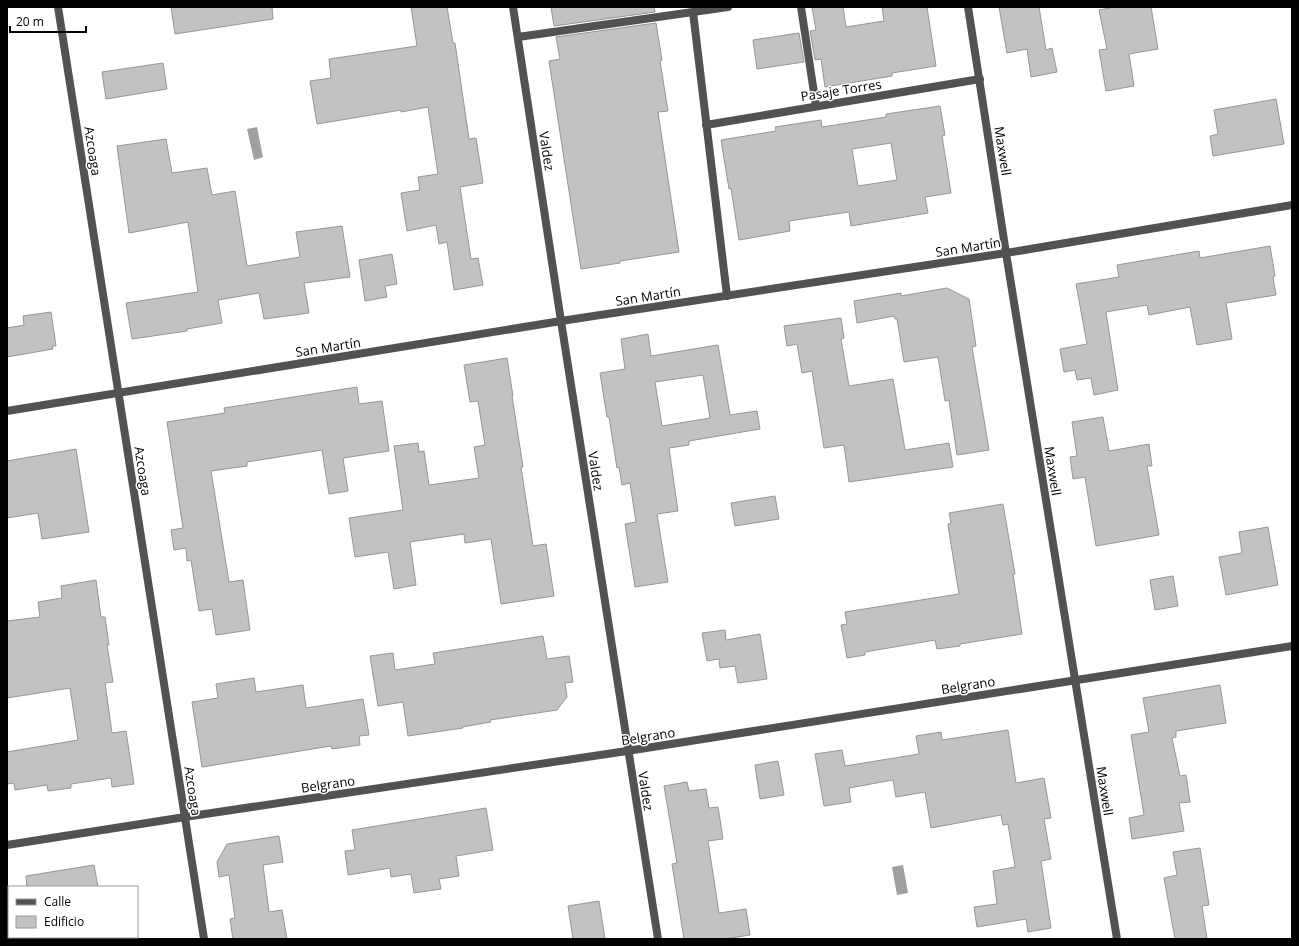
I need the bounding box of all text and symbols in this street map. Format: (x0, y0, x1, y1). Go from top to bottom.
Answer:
scale bar (10, 8, 86, 34)
text: 20 m (16, 13, 44, 30)
street label: Pasaje Torres (799, 75, 883, 105)
street label: Azcoaga (80, 125, 106, 177)
street label: Maxwell (990, 125, 1016, 177)
street label: Valdez (535, 130, 559, 172)
street label: San Martín (934, 233, 1002, 261)
street label: San Martín (614, 282, 682, 310)
street label: San Martín (294, 333, 362, 361)
street label: Azcoaga (130, 445, 156, 497)
street label: Maxwell (1040, 445, 1066, 497)
street label: Valdez (584, 450, 608, 492)
street label: Belgrano (940, 672, 996, 698)
street label: Belgrano (620, 723, 676, 749)
street label: Azcoaga (180, 765, 206, 817)
street label: Maxwell (1092, 765, 1118, 817)
street label: Valdez (634, 770, 658, 812)
street label: Belgrano (300, 771, 356, 797)
legend (8, 886, 138, 938)
text: Calle (44, 893, 71, 910)
text: Edificio (44, 913, 84, 930)

